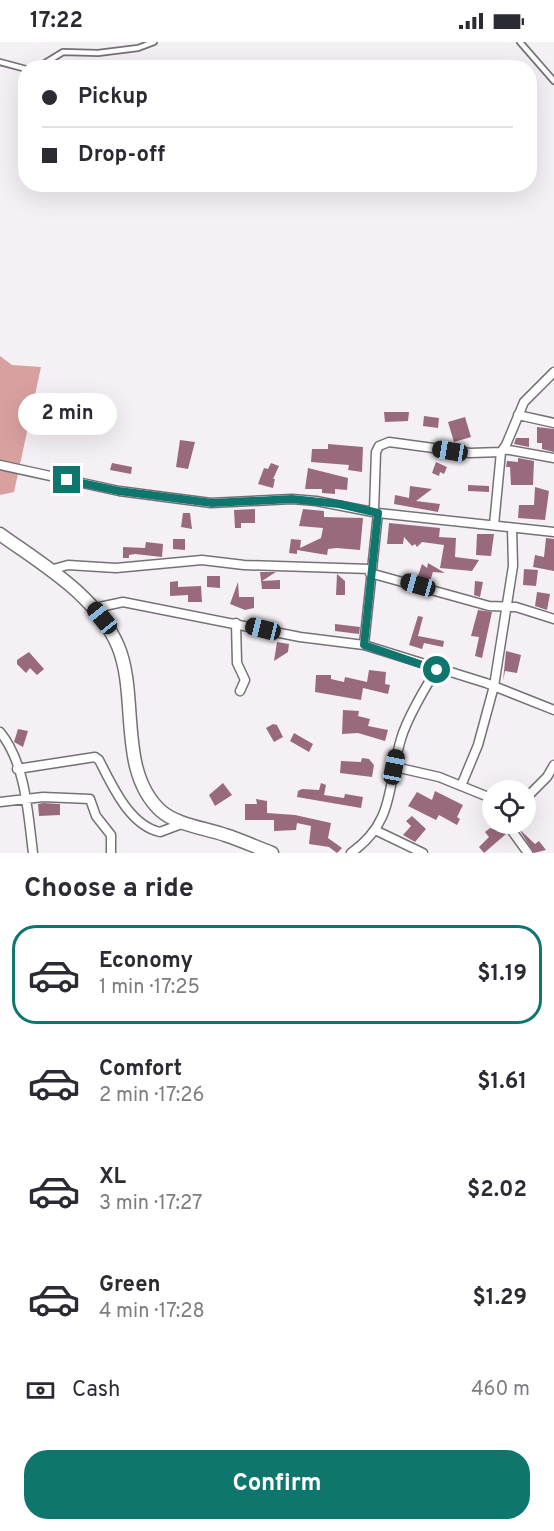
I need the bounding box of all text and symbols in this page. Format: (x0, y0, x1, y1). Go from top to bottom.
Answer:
text: 17:22 (30, 8, 83, 35)
text: Pickup (78, 84, 148, 111)
text: Drop-off (78, 142, 165, 169)
callout: 2 min (17, 393, 116, 435)
text: 2 min (41, 401, 94, 427)
car (431, 439, 469, 463)
route end (53, 466, 80, 493)
car (398, 571, 438, 599)
car (84, 598, 120, 638)
car (243, 616, 283, 642)
route start (423, 656, 450, 683)
car (382, 748, 406, 786)
map controls (482, 780, 536, 834)
button: locate (482, 780, 536, 834)
text: Choose a ride (24, 872, 194, 906)
icon: car (27, 948, 81, 1002)
text: Economy (99, 948, 193, 975)
text: $1.19 (477, 961, 527, 988)
text: 1 min · 17:25 (99, 975, 200, 1001)
icon: car (27, 1056, 81, 1110)
text: Comfort (99, 1056, 182, 1083)
text: $1.61 (477, 1069, 527, 1096)
text: 2 min · 17:26 (99, 1083, 204, 1109)
icon: car (27, 1164, 81, 1218)
text: XL (99, 1164, 126, 1191)
text: $2.02 (467, 1177, 527, 1204)
text: 3 min · 17:27 (99, 1191, 202, 1217)
icon: car (27, 1272, 81, 1326)
text: Green (99, 1272, 161, 1299)
text: $1.29 (472, 1285, 527, 1312)
text: 4 min · 17:28 (99, 1299, 205, 1325)
icon: cash (24, 1374, 57, 1407)
text: Cash (72, 1377, 121, 1404)
text: 460 m (471, 1377, 530, 1403)
button: Confirm (24, 1450, 530, 1519)

